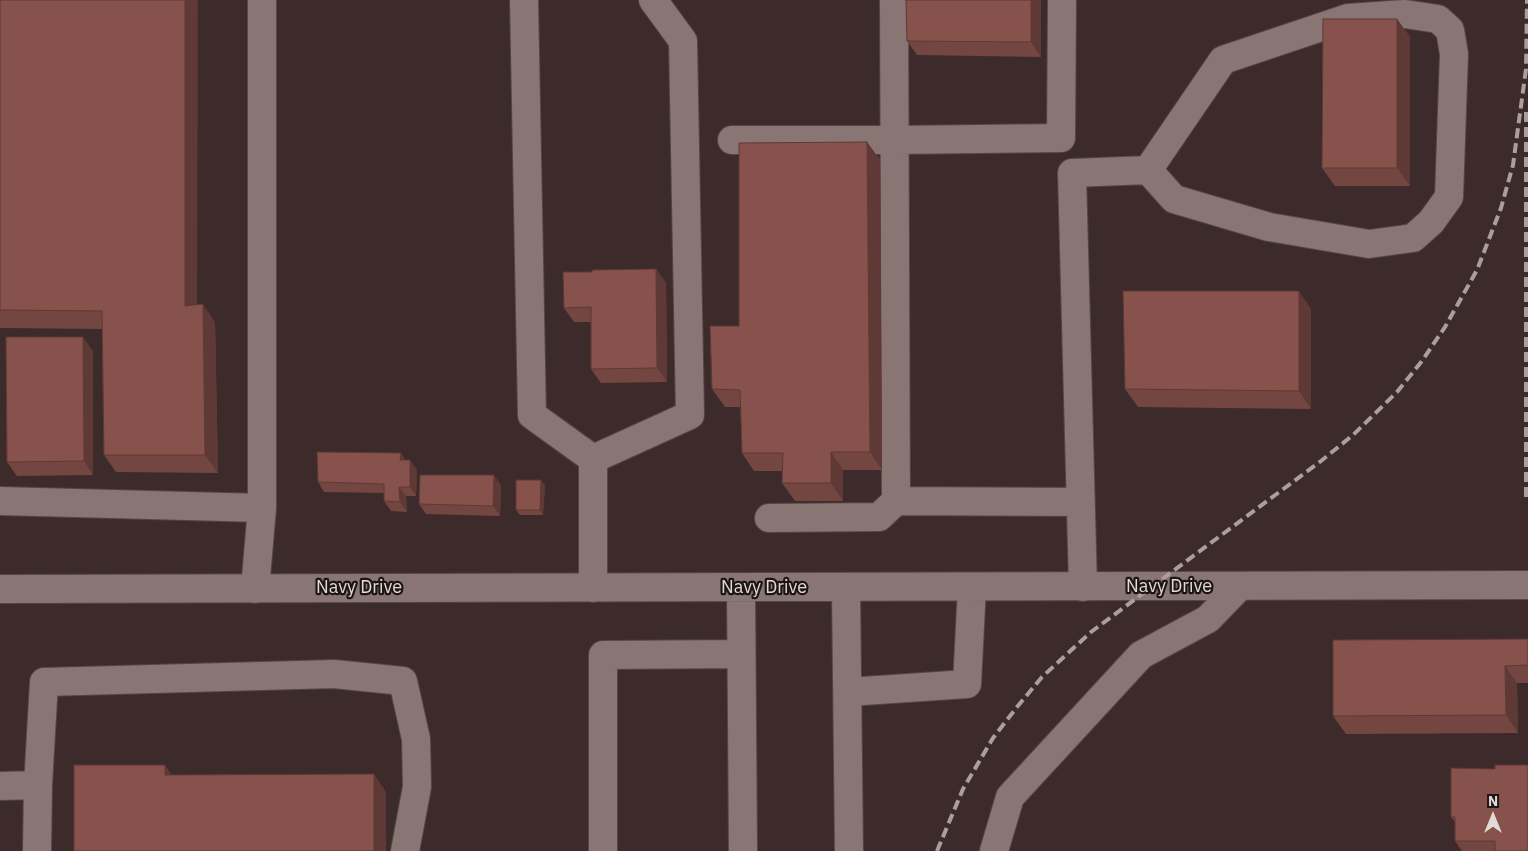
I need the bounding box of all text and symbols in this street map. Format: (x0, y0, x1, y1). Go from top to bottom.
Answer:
street label: Navy Drive (1126, 576, 1212, 598)
street label: Navy Drive (316, 577, 402, 599)
street label: Navy Drive (721, 577, 807, 599)
north arrow (1468, 791, 1518, 841)
text: N (1488, 792, 1498, 810)

